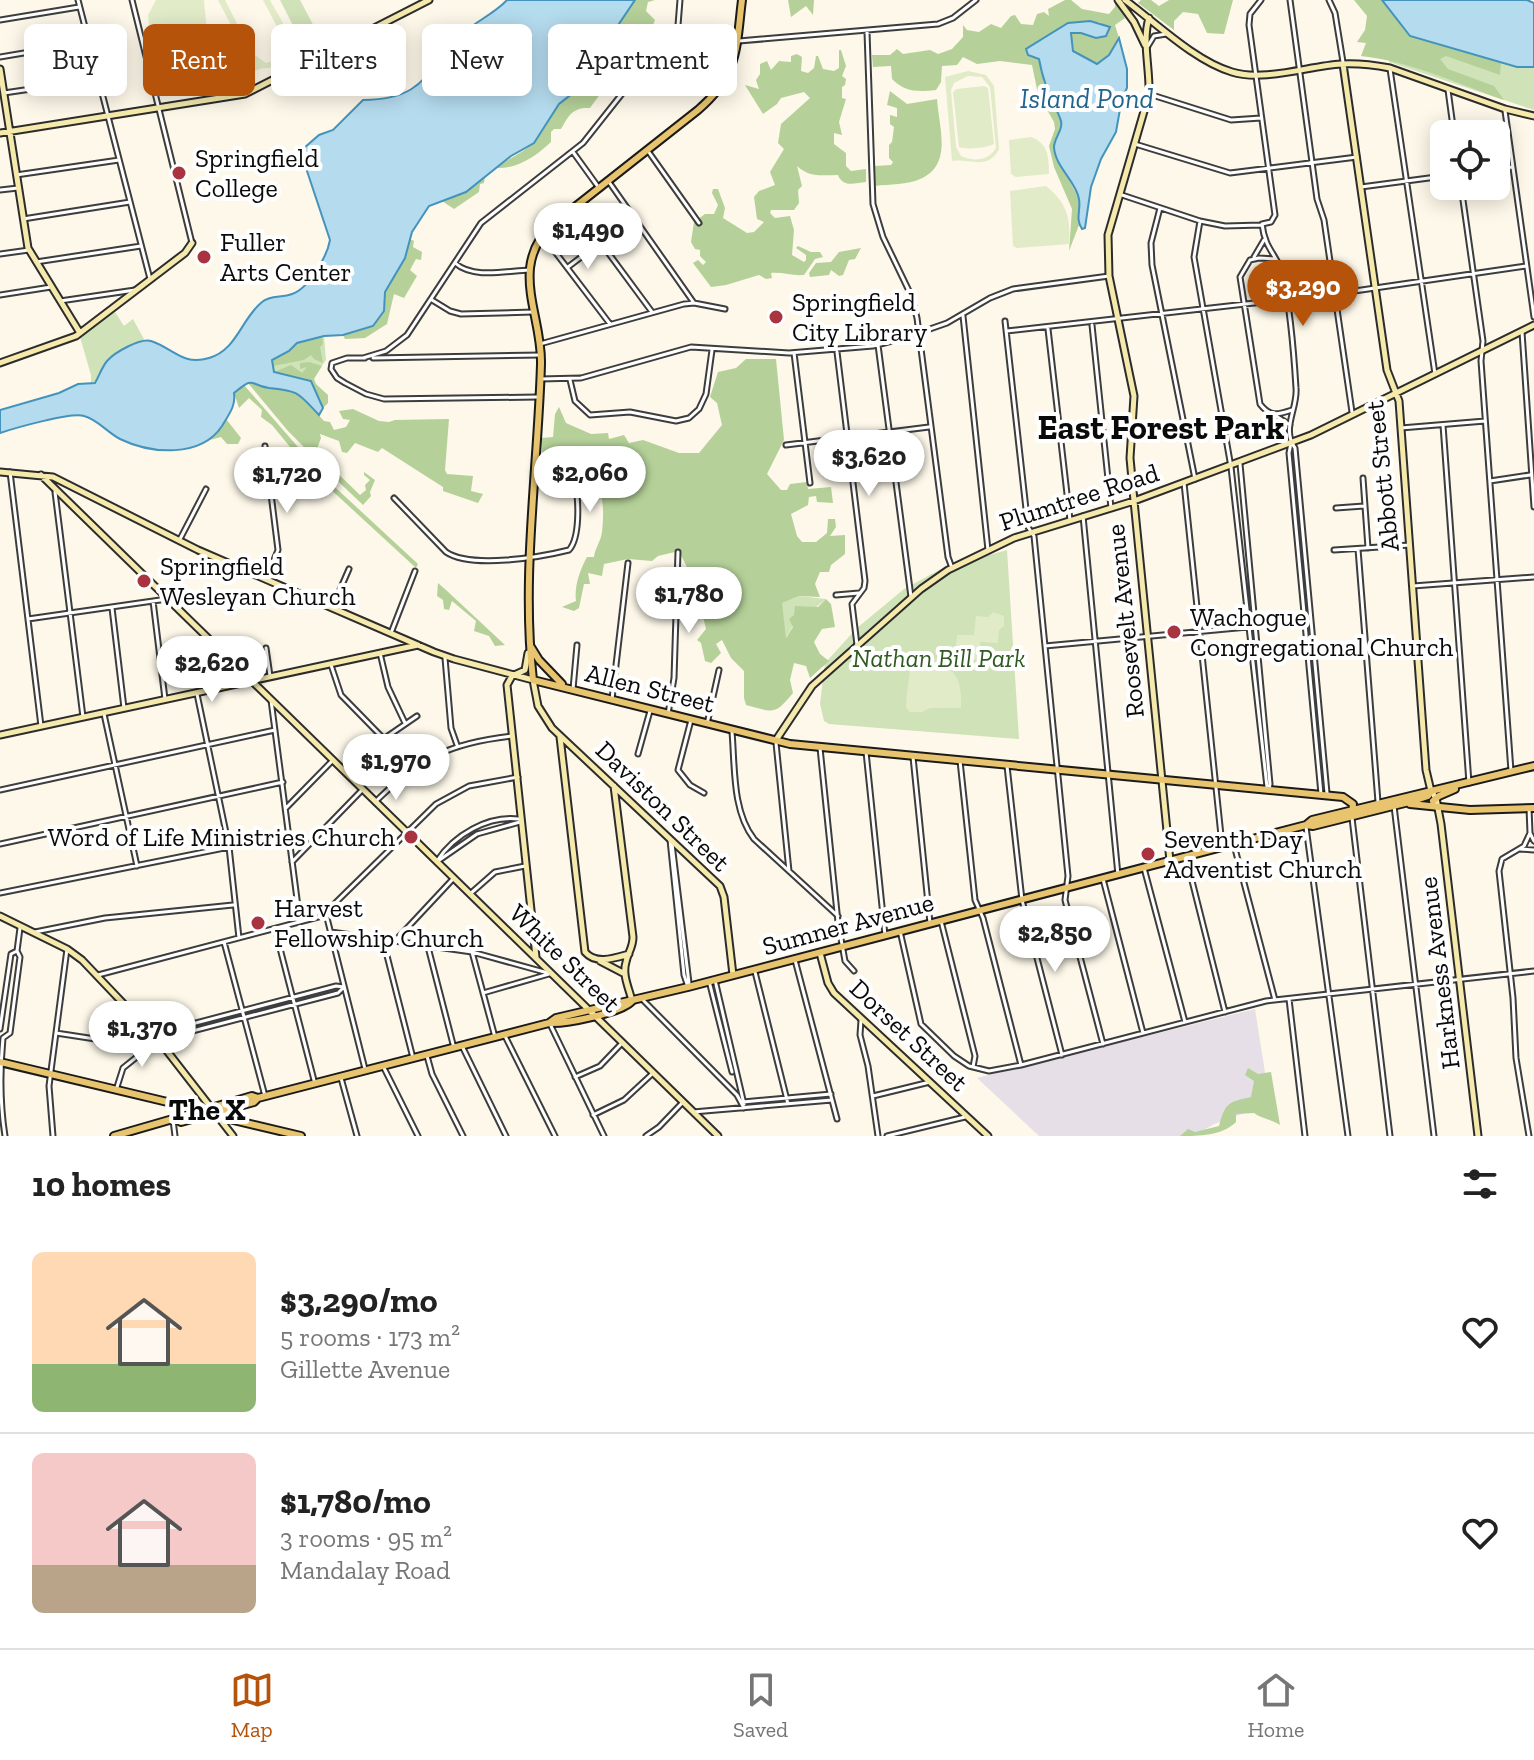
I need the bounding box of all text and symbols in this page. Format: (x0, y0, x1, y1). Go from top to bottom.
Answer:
chip: Buy (24, 24, 127, 96)
chip: Rent (143, 24, 255, 96)
chip: Filters (271, 24, 406, 96)
chip: New (422, 24, 532, 96)
chip: Apartment (548, 24, 737, 96)
water label: Island Pond (1020, 82, 1154, 115)
map controls (1430, 120, 1510, 200)
button: locate (1430, 120, 1510, 200)
place label: Springfield College (195, 142, 319, 204)
marker: Springfield College (170, 164, 188, 182)
pin: $1,490 (523, 203, 653, 271)
text: $1,490 (552, 213, 624, 245)
place label: Fuller Arts Center (220, 226, 351, 288)
marker: Fuller Arts Center (195, 248, 213, 266)
pin: $3,290 (1238, 260, 1368, 328)
text: $3,290 (1265, 270, 1341, 302)
place label: Springfield City Library (792, 286, 928, 348)
marker: Springfield City Library (767, 308, 785, 326)
street label: Abbott Street (1358, 399, 1406, 553)
district label: East Forest Park (1037, 407, 1285, 448)
pin: $3,620 (804, 430, 934, 498)
text: $3,620 (832, 440, 906, 472)
pin: $2,060 (525, 446, 655, 514)
pin: $1,720 (222, 447, 352, 515)
text: $2,060 (552, 456, 628, 488)
street label: Plumtree Road (995, 456, 1163, 538)
text: $1,720 (252, 457, 322, 489)
street label: Roosevelt Avenue (1099, 523, 1151, 719)
place label: Springfield Wesleyan Church (160, 550, 356, 612)
pin: $1,780 (624, 567, 754, 635)
marker: Springfield Wesleyan Church (135, 572, 153, 590)
text: $1,780 (654, 577, 724, 609)
place label: Wachogue Congregational Church (1190, 601, 1454, 663)
marker: Wachogue Congregational Church (1165, 623, 1183, 641)
pin: $2,620 (147, 636, 277, 704)
park label: Nathan Bill Park (852, 642, 1026, 674)
text: $2,620 (174, 646, 250, 678)
street label: Allen Street (582, 656, 718, 720)
pin: $1,970 (331, 734, 461, 802)
street label: Daviston Street (589, 734, 737, 878)
text: $1,970 (361, 744, 431, 776)
place label: Word of Life Ministries Church (48, 821, 395, 853)
place label: Seventh Day Adventist Church (1164, 823, 1362, 885)
marker: Word of Life Ministries Church (402, 828, 420, 846)
marker: Seventh Day Adventist Church (1139, 845, 1157, 863)
street label: Harkness Avenue (1411, 875, 1467, 1071)
street label: Sumner Avenue (759, 886, 937, 962)
place label: Harvest Fellowship Church (274, 892, 484, 954)
street label: White Street (503, 897, 628, 1019)
pin: $2,850 (990, 906, 1120, 974)
marker: Harvest Fellowship Church (249, 914, 267, 932)
text: $2,850 (1017, 916, 1093, 948)
street label: Dorset Street (843, 972, 975, 1098)
pin: $1,370 (77, 1001, 207, 1069)
text: $1,370 (107, 1011, 177, 1043)
district label: The X (168, 1092, 246, 1128)
icon: filters (1458, 1162, 1502, 1206)
text: 10 homes (32, 1164, 171, 1205)
text: $3,290/mo (280, 1280, 437, 1321)
icon: home (96, 1284, 192, 1380)
icon: heart (1458, 1310, 1502, 1354)
text: 5 rooms · 173 m² (280, 1321, 460, 1353)
text: Gillette Avenue (280, 1353, 450, 1385)
text: $1,780/mo (280, 1481, 431, 1522)
icon: home (96, 1485, 192, 1581)
icon: heart (1458, 1511, 1502, 1555)
text: 3 rooms · 95 m² (280, 1522, 452, 1554)
text: Mandalay Road (280, 1554, 450, 1586)
tab: Map (230, 1668, 274, 1743)
tab: Saved (733, 1668, 788, 1743)
tab: Home (1248, 1668, 1304, 1743)

